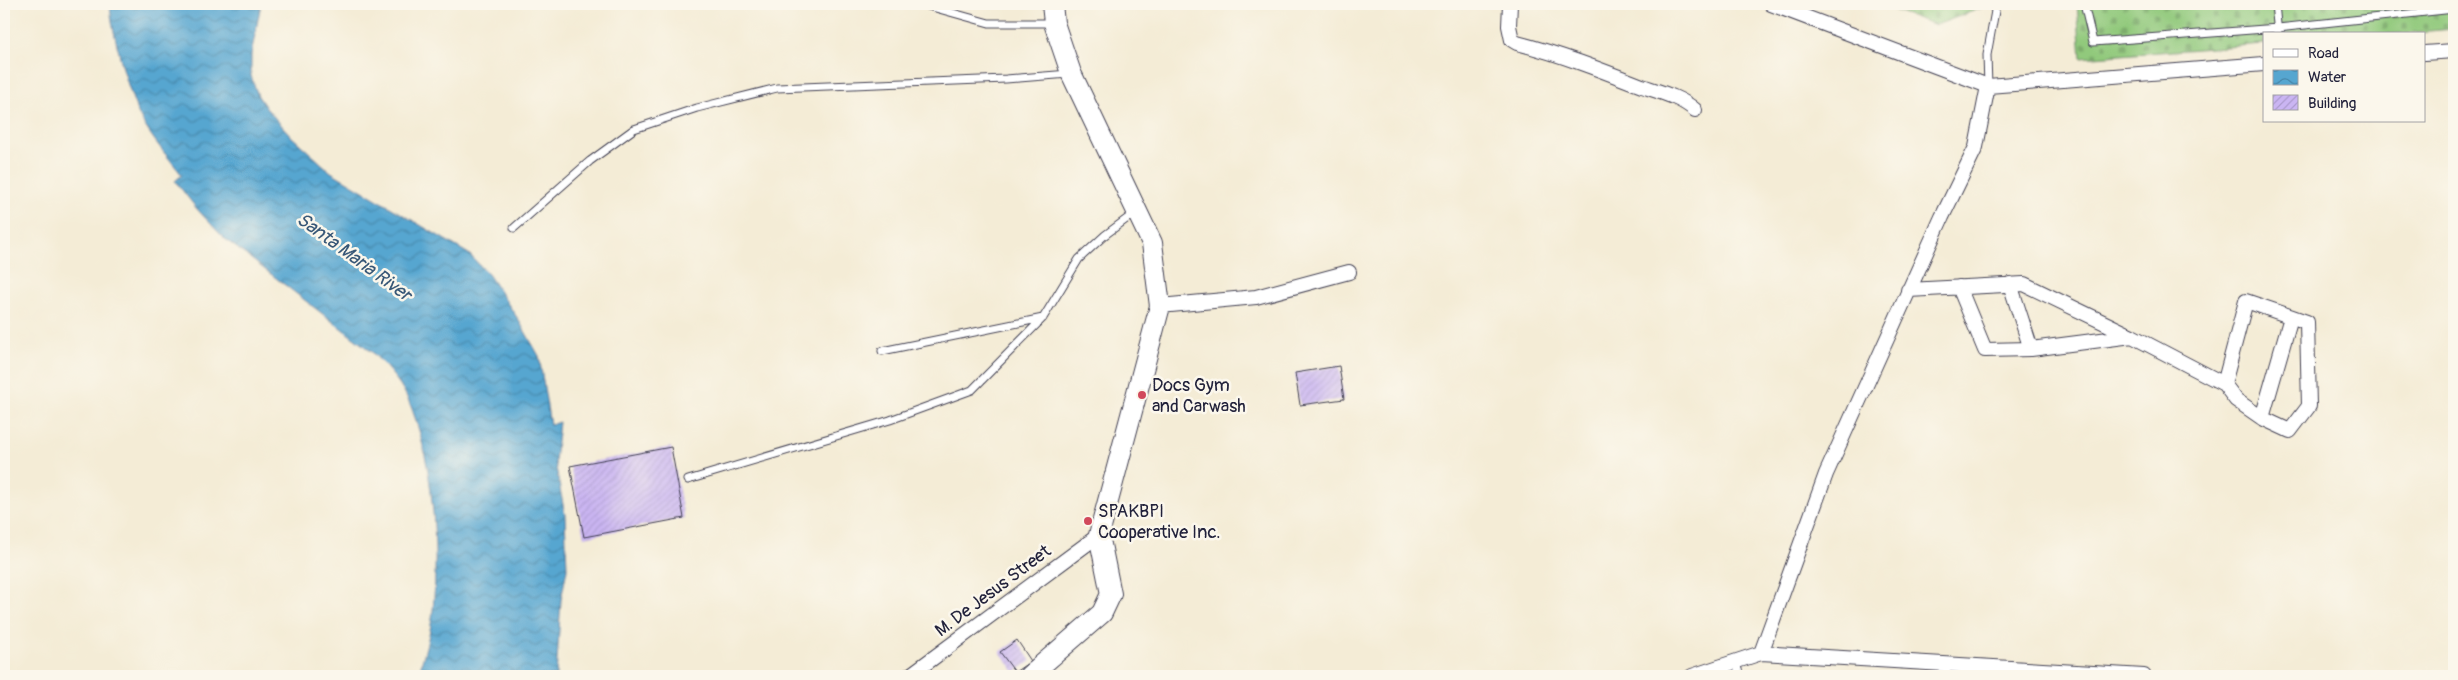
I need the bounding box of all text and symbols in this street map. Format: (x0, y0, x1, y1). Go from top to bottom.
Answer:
legend (2263, 32, 2426, 122)
text: Road (2308, 44, 2339, 63)
text: Water (2308, 68, 2347, 87)
text: Building (2308, 94, 2356, 113)
water label: Santa Maria River (292, 207, 418, 308)
place label: Docs Gym and Carwash (1152, 374, 1246, 418)
marker: Docs Gym and Carwash (1136, 389, 1148, 401)
place label: SPAKBPI Cooperative Inc. (1098, 500, 1220, 544)
marker: SPAKBPI Cooperative Inc. (1082, 515, 1094, 527)
street label: M. De Jesus Street (930, 539, 1056, 642)

